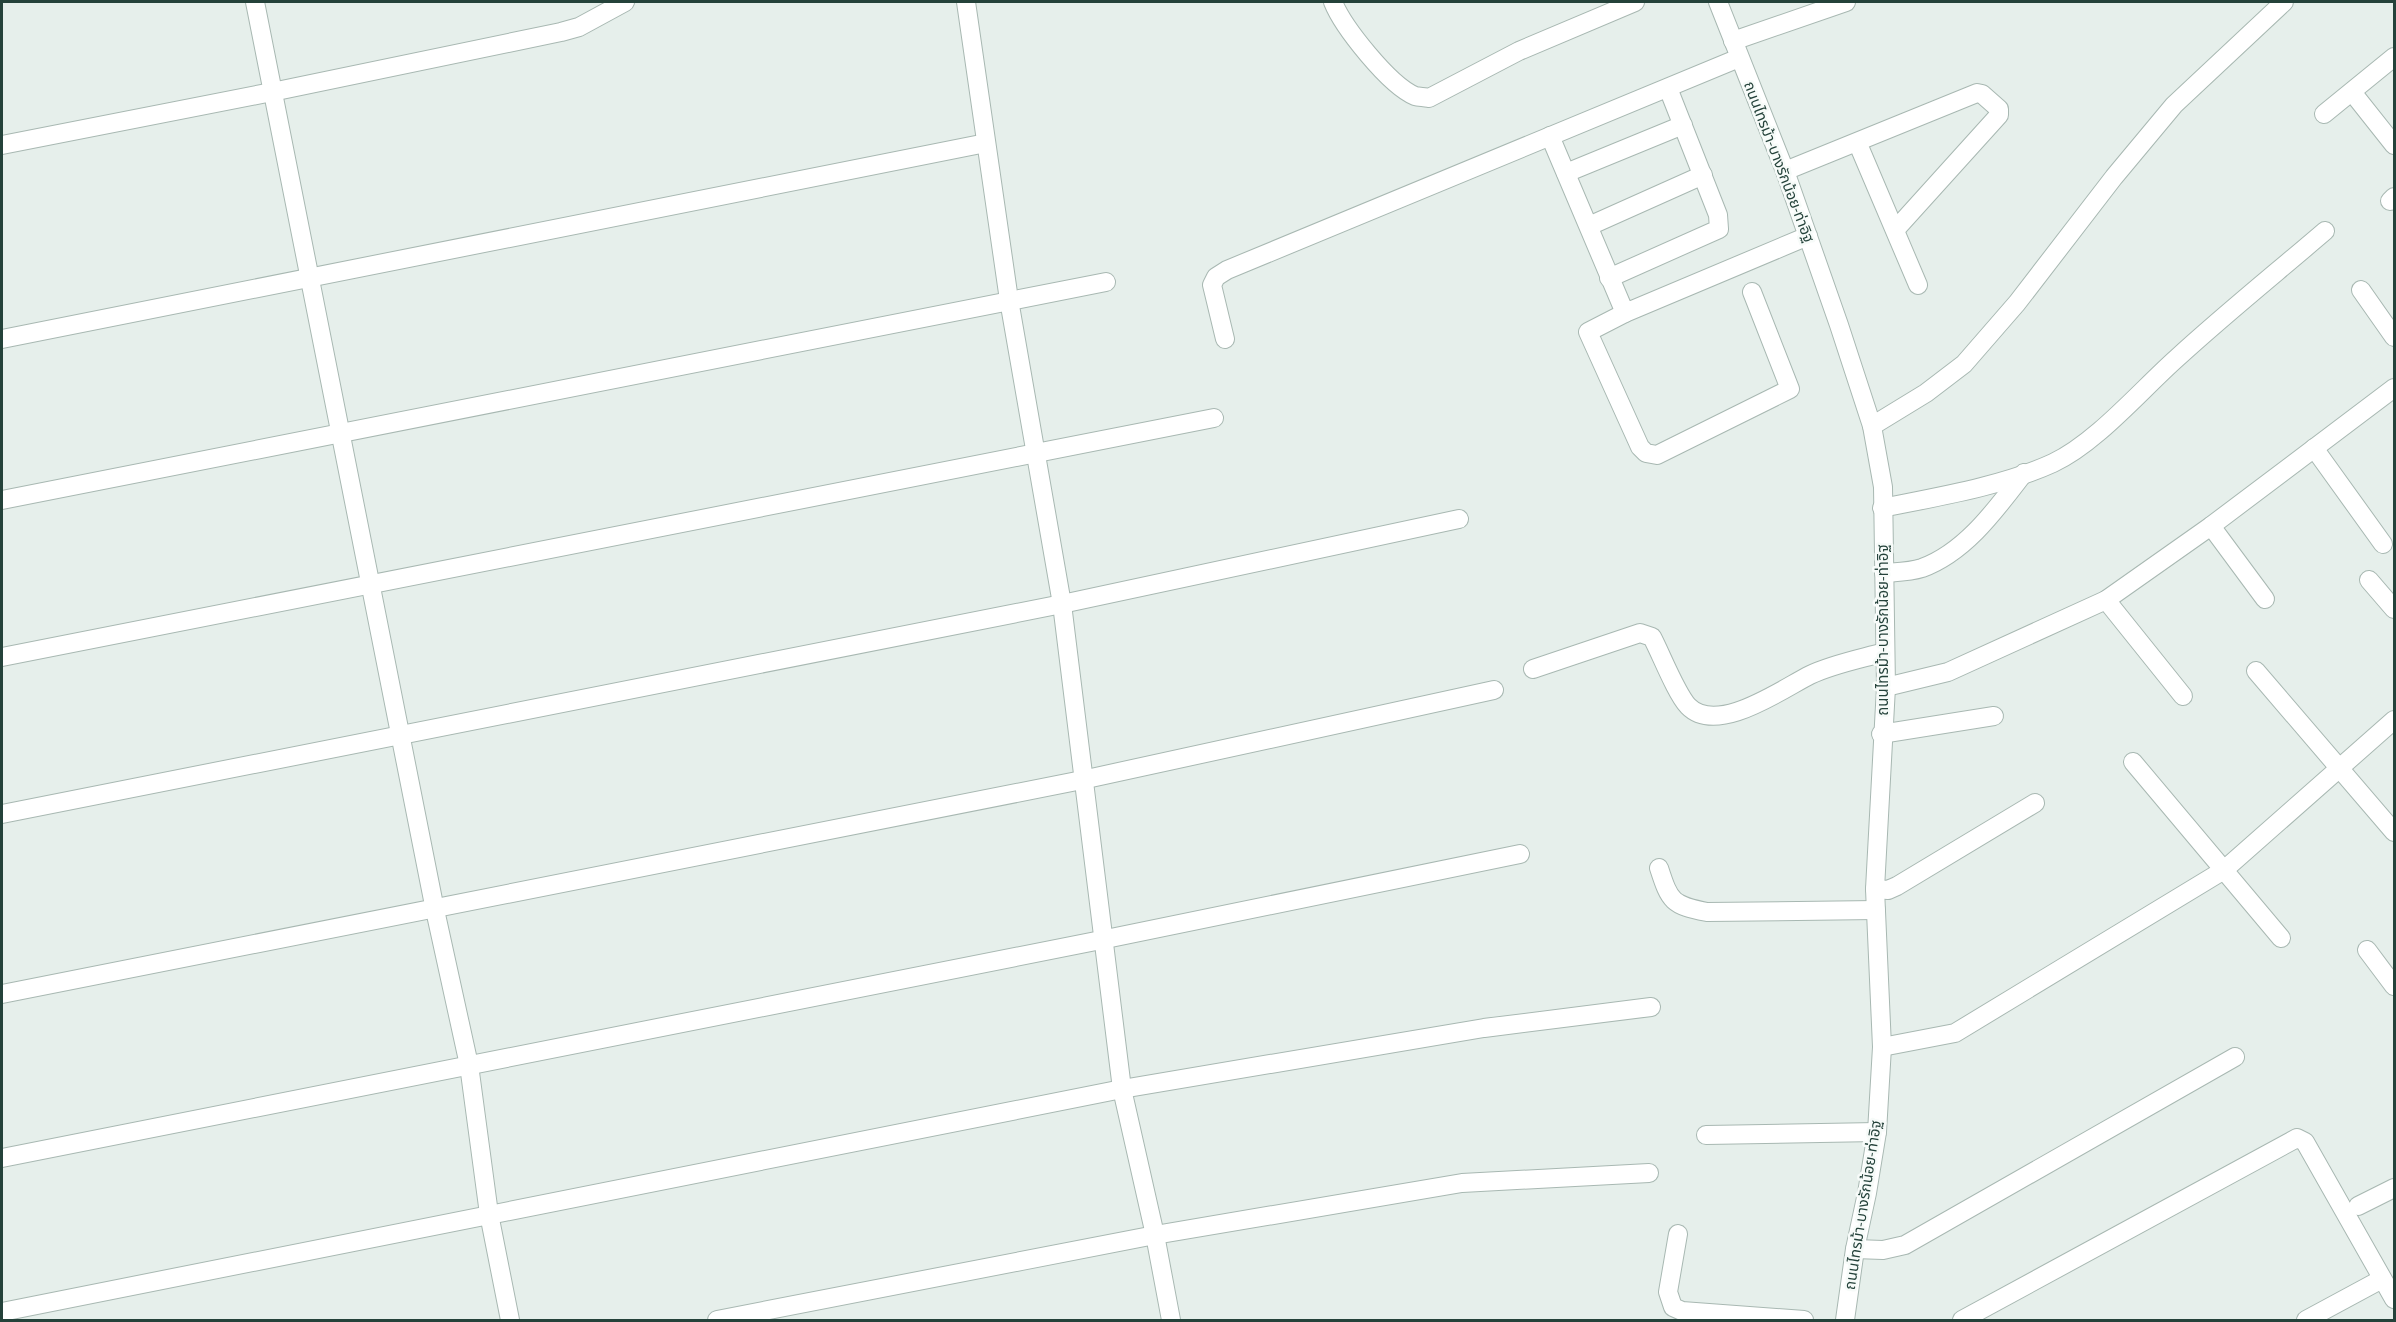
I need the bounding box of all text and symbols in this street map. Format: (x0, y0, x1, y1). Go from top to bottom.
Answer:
street label: ถนนไทรม้า-บางรักน้อย-ท่าอิฐ (1738, 78, 1819, 246)
street label: ถนนไทรม้า-บางรักน้อย-ท่าอิฐ (1873, 544, 1894, 716)
street label: ถนนไทรม้า-บางรักน้อย-ท่าอิฐ (1840, 1119, 1887, 1291)

